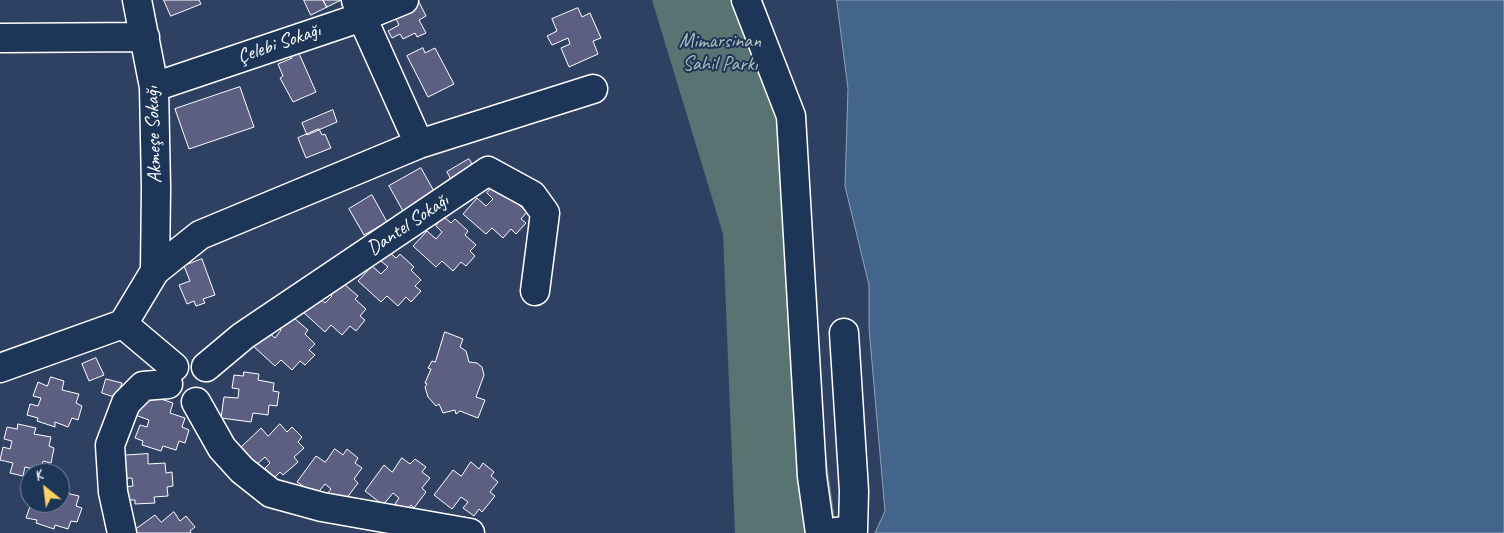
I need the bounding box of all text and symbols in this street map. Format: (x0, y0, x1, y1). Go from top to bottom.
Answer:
street label: Çelebi Sokağı (234, 19, 324, 69)
park label: Mimarsinan Sahil Parkı (679, 30, 761, 77)
street label: Akmeşe Sokağı (140, 86, 168, 184)
street label: Dantel Sokağı (363, 189, 453, 261)
north arrow (20, 463, 70, 513)
text: K (31, 466, 45, 484)

